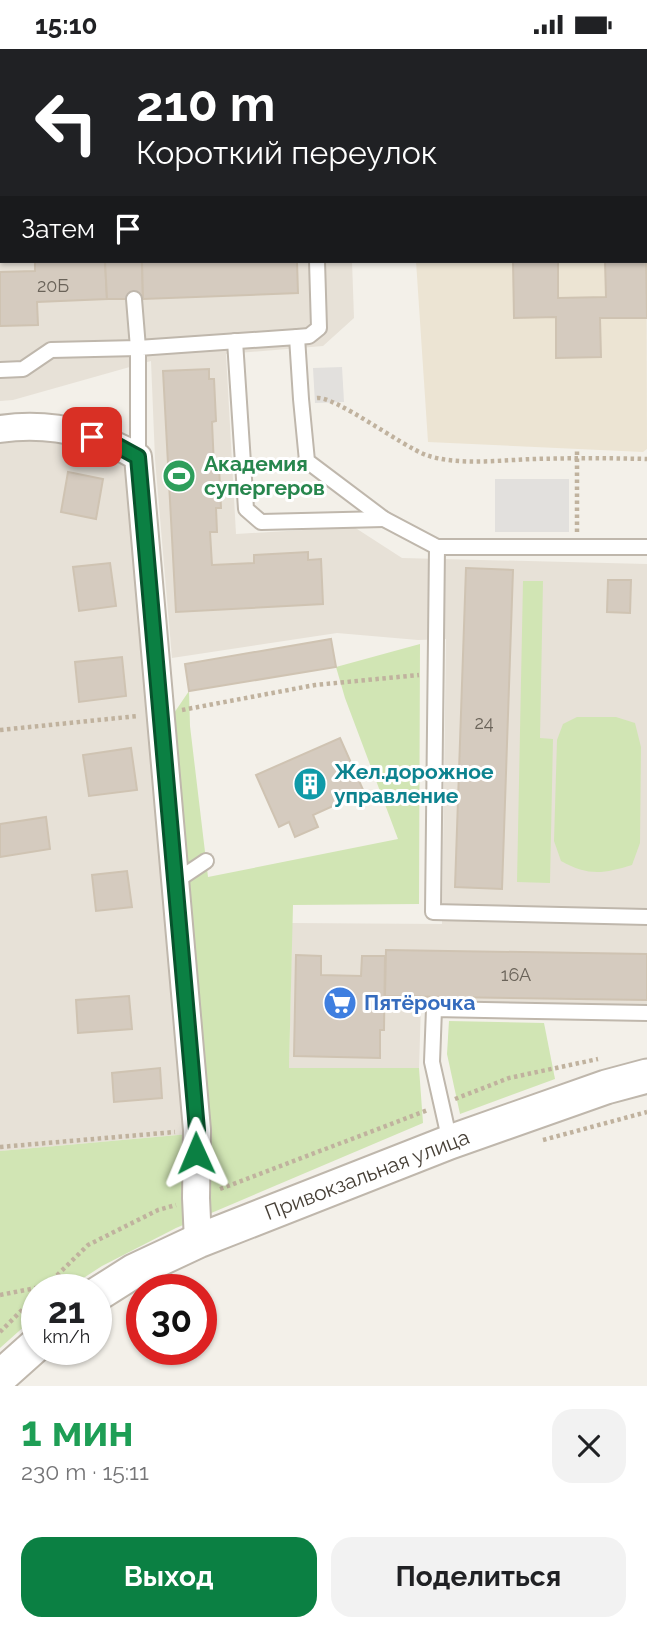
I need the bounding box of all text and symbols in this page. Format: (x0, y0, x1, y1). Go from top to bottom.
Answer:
text: 15:10 (35, 10, 97, 40)
text: 210 m (136, 75, 275, 132)
icon: left (21, 77, 112, 168)
text: Короткий переулок (136, 134, 437, 171)
icon: arrive (109, 210, 147, 248)
text: Затем (21, 214, 95, 244)
house number: 20Б (37, 275, 69, 296)
pin (62, 407, 122, 467)
icon: arrive (73, 418, 111, 456)
place label: Академия супергеров (204, 451, 325, 500)
sports icon: Академия супергеров (160, 457, 198, 495)
house number: 24 (474, 712, 494, 733)
place label: Жел.дорожное управление (334, 759, 494, 808)
building icon: Жел.дорожное управление (291, 765, 329, 803)
house number: 16А (501, 964, 531, 985)
supermarket icon: Пятёрочка (321, 984, 359, 1022)
place label: Пятёрочка (364, 990, 476, 1015)
position arrow (159, 1116, 233, 1190)
street label: Привокзальная улица (261, 1124, 473, 1225)
speed limit sign: 30 (126, 1274, 217, 1365)
text: 21 (48, 1290, 85, 1331)
text: km/h (43, 1326, 90, 1347)
text: 1 мин (21, 1407, 134, 1456)
button: close (552, 1409, 626, 1483)
text: 230 m · 15:11 (21, 1458, 149, 1485)
button: Выход (21, 1537, 317, 1617)
button: Поделиться (331, 1537, 626, 1617)

